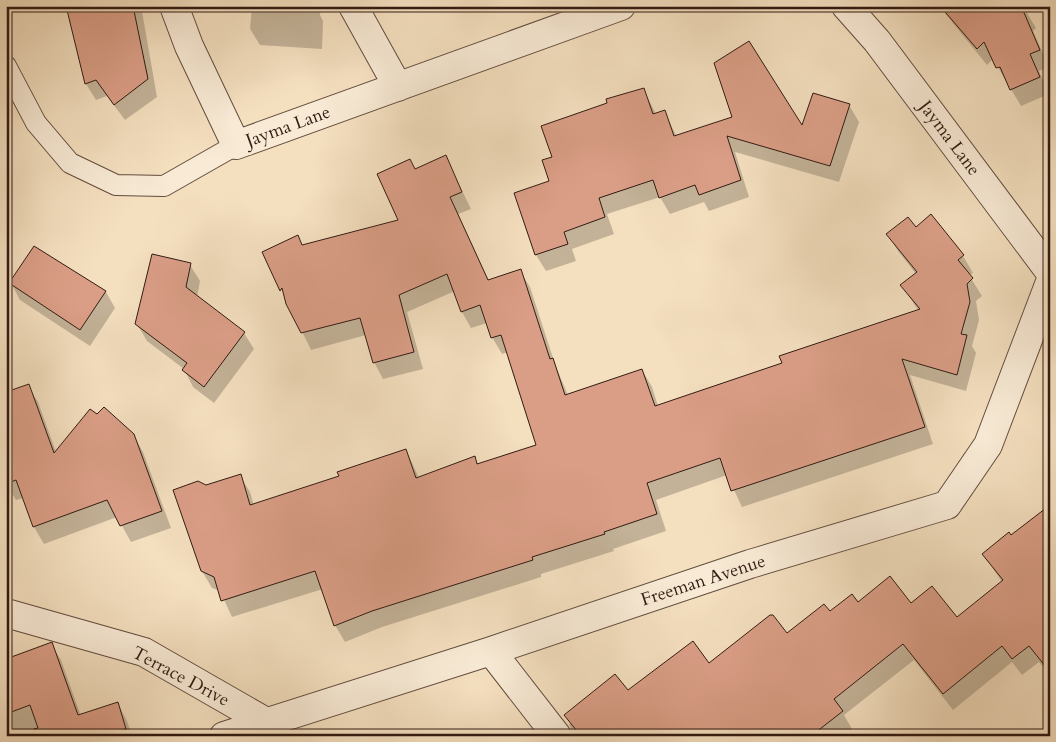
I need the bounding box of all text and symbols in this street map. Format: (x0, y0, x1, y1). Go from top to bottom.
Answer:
street label: Jayma Lane (911, 93, 986, 181)
street label: Jayma Lane (240, 100, 334, 154)
street label: Freeman Avenue (638, 549, 769, 612)
street label: Terrace Drive (128, 640, 234, 713)

